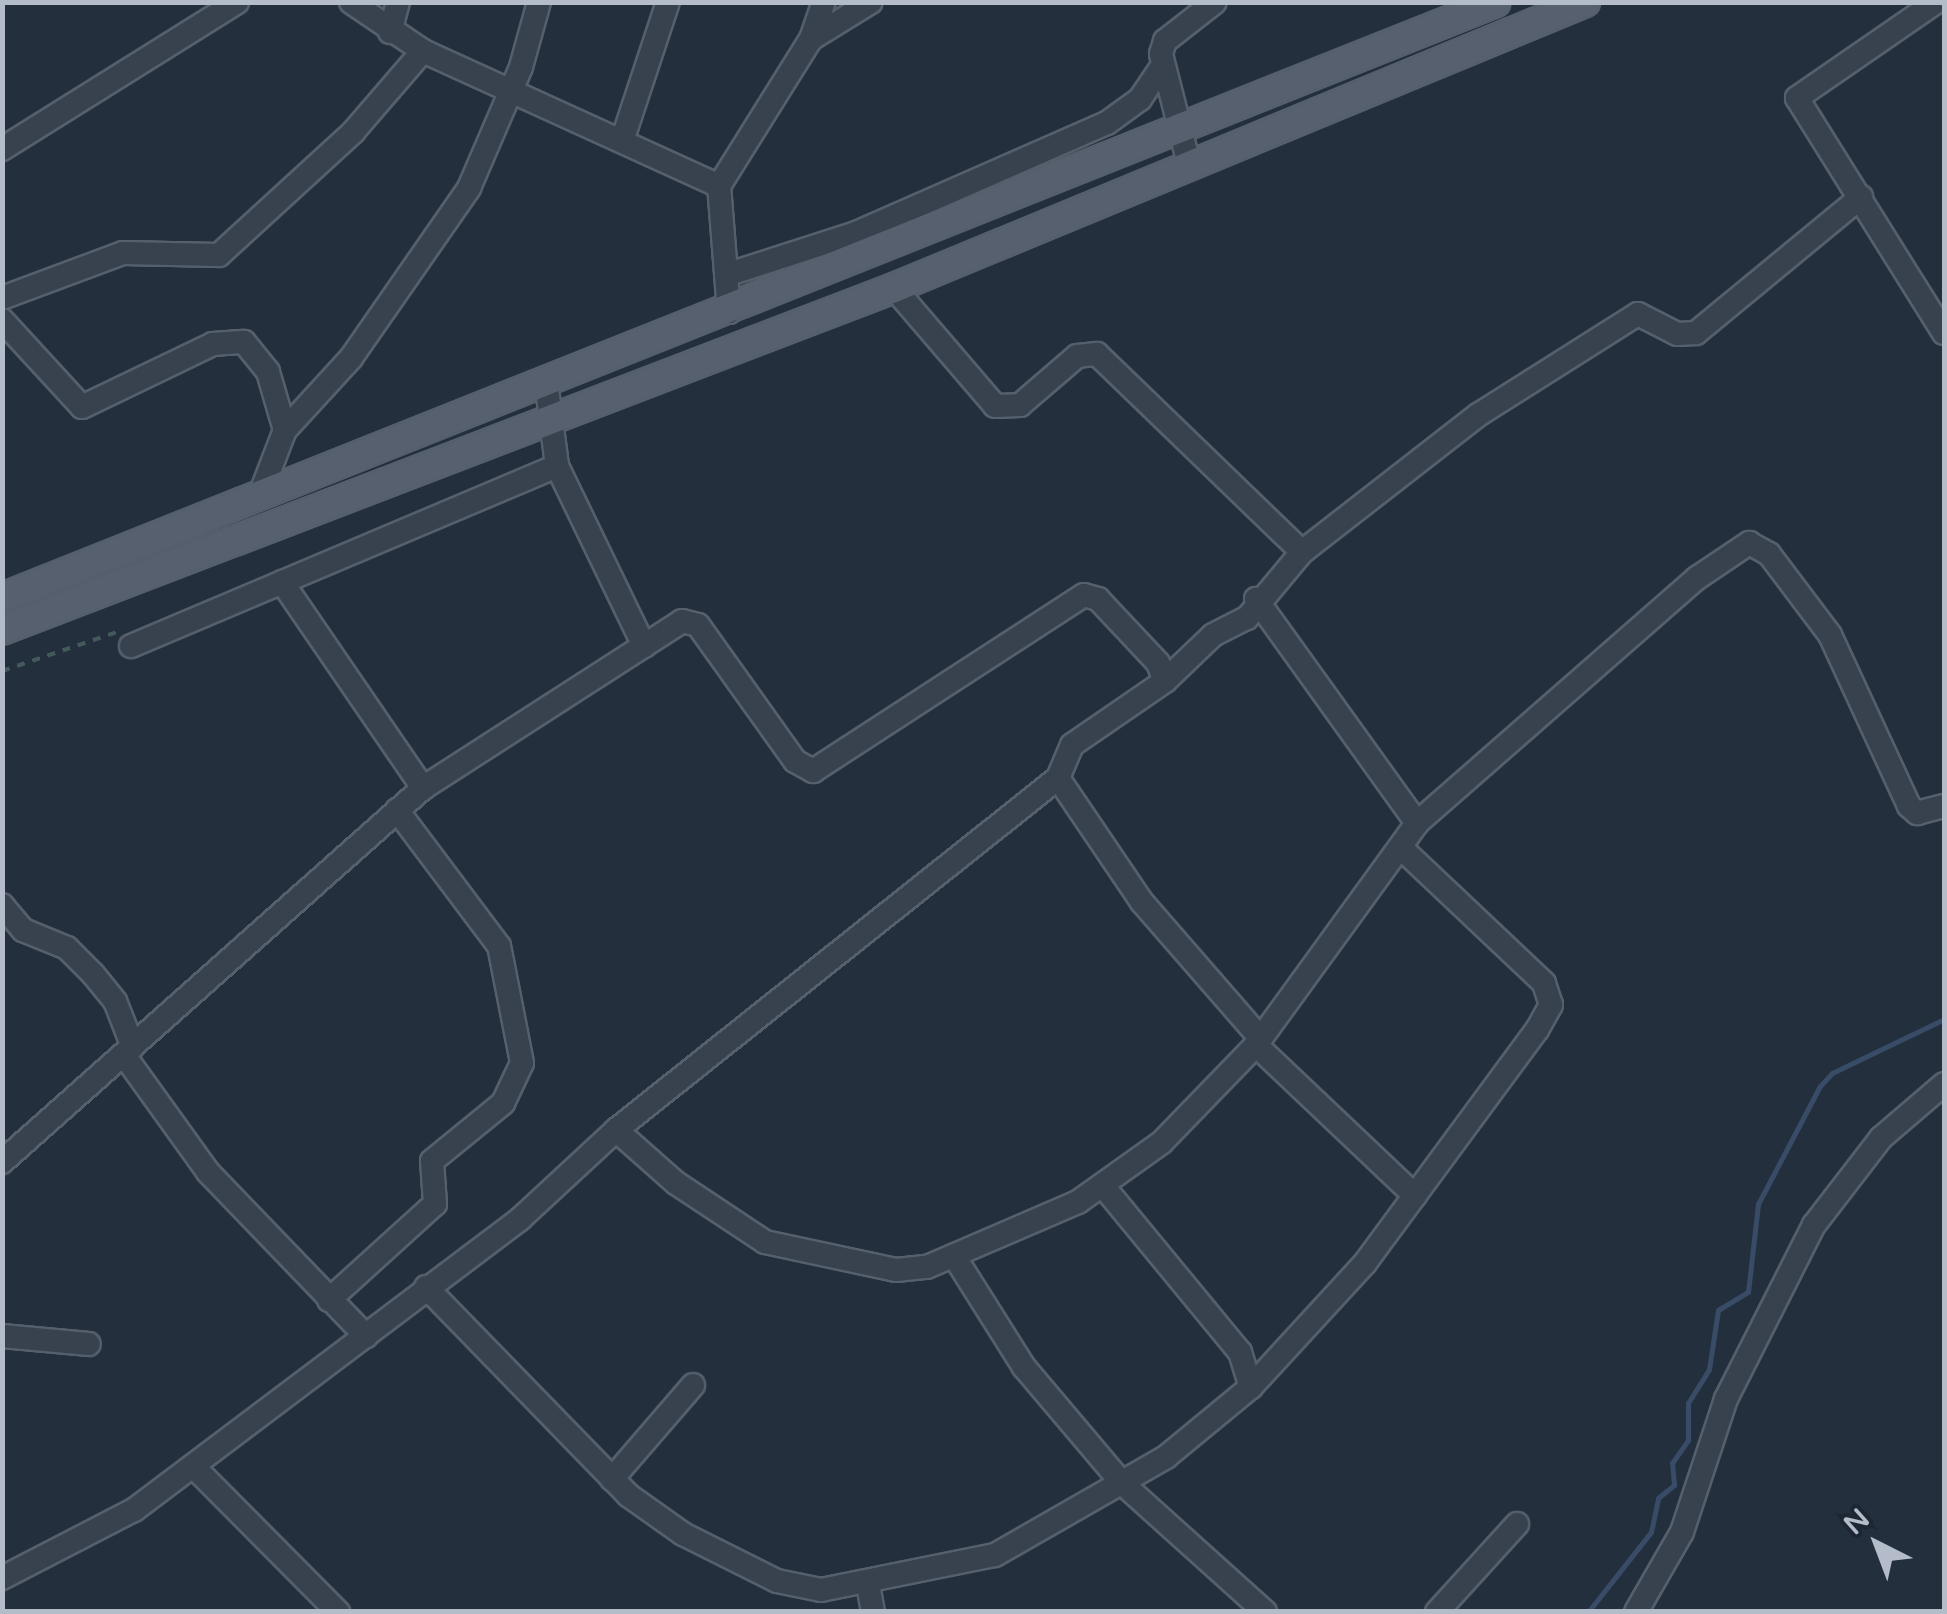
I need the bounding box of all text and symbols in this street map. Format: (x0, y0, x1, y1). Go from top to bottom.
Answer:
north arrow (1827, 1494, 1927, 1594)
text: N (1837, 1502, 1877, 1542)

